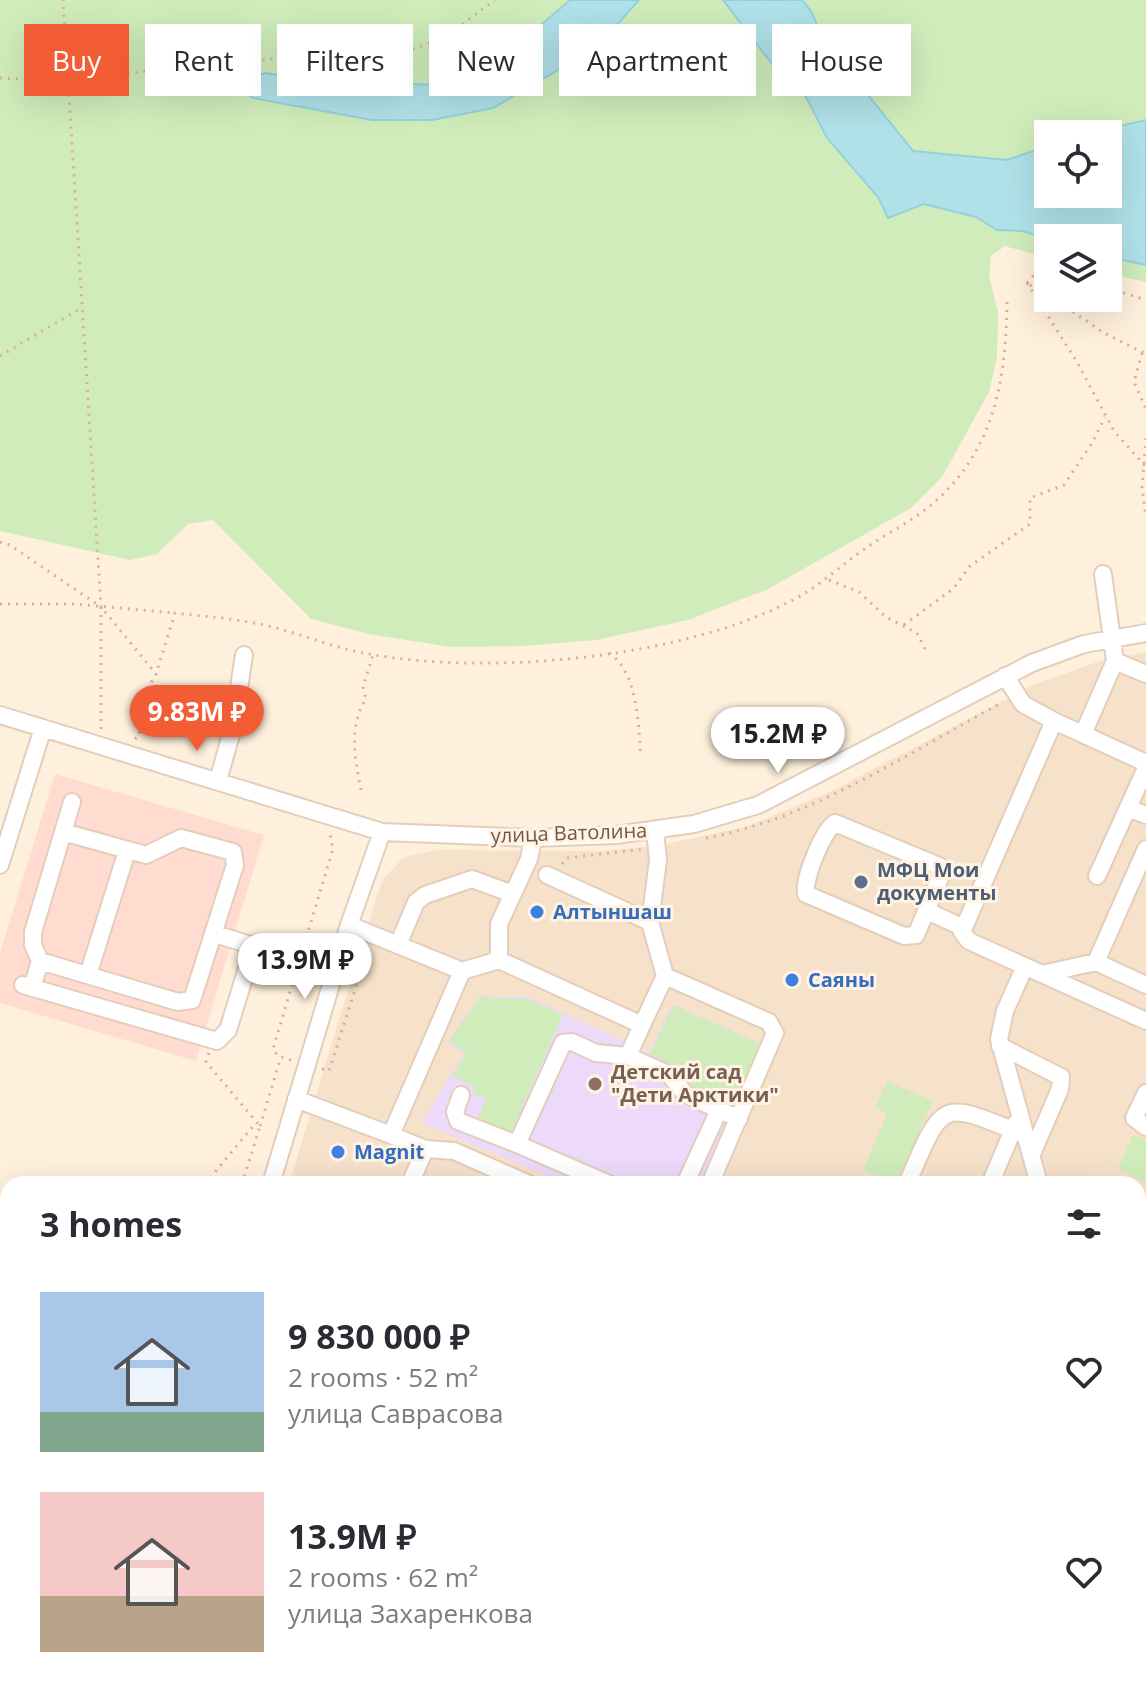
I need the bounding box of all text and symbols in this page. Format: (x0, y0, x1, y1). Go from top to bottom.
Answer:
chip: Buy (24, 24, 129, 96)
chip: Rent (145, 24, 261, 96)
chip: Filters (277, 24, 413, 96)
chip: New (429, 24, 543, 96)
chip: Apartment (559, 24, 756, 96)
chip: House (772, 24, 911, 96)
map controls (1034, 120, 1122, 312)
button: locate (1034, 120, 1122, 208)
button: layers (1034, 224, 1122, 312)
pin: 9.83M ₽ (123, 685, 271, 753)
text: 9.83M ₽ (148, 693, 246, 729)
pin: 15.2M ₽ (704, 707, 852, 775)
text: 15.2M ₽ (729, 715, 827, 751)
street label: улица Ватолина (490, 816, 648, 849)
place label: МФЦ Мои документы (877, 856, 996, 906)
marker: МФЦ Мои документы (852, 873, 870, 891)
place label: Алтыншаш (553, 898, 672, 925)
marker: Алтыншаш (528, 903, 546, 921)
pin: 13.9M ₽ (231, 933, 379, 1001)
text: 13.9M ₽ (256, 941, 354, 977)
place label: Саяны (808, 966, 875, 993)
marker: Саяны (783, 971, 801, 989)
place label: Детский сад "Дети Арктики" (611, 1058, 779, 1108)
marker: Детский сад "Дети Арктики" (586, 1075, 604, 1093)
place label: Magnit (354, 1138, 424, 1165)
marker: Magnit (329, 1143, 347, 1161)
text: 3 homes (40, 1201, 182, 1247)
icon: filters (1062, 1202, 1106, 1246)
text: 9 830 000 ₽ (288, 1313, 470, 1359)
icon: home (104, 1324, 200, 1420)
icon: heart (1062, 1350, 1106, 1394)
text: 2 rooms · 52 m² (288, 1359, 478, 1395)
text: улица Саврасова (288, 1395, 504, 1431)
text: 13.9M ₽ (288, 1513, 417, 1559)
icon: home (104, 1524, 200, 1620)
icon: heart (1062, 1550, 1106, 1594)
text: 2 rooms · 62 m² (288, 1559, 478, 1595)
text: улица Захаренкова (288, 1595, 533, 1631)

